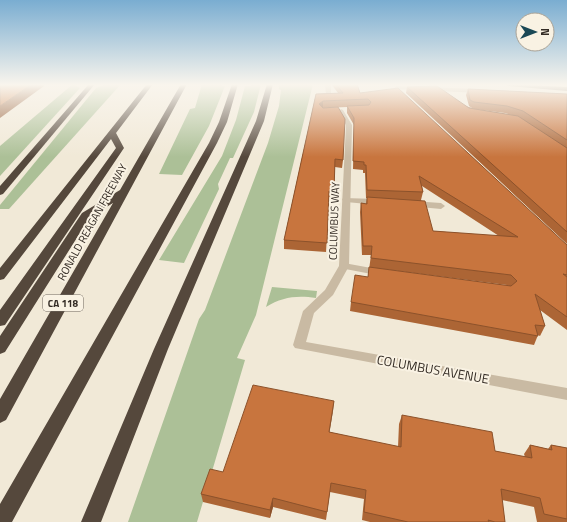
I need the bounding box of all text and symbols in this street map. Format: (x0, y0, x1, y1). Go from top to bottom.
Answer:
north arrow (515, 12, 555, 52)
text: N (537, 28, 553, 36)
street label: RONALD REAGAN FREEWAY (53, 161, 131, 283)
street label: COLUMBUS WAY (325, 182, 343, 260)
road number: CA 118 (43, 295, 83, 311)
street label: COLUMBUS AVENUE (375, 349, 491, 389)

